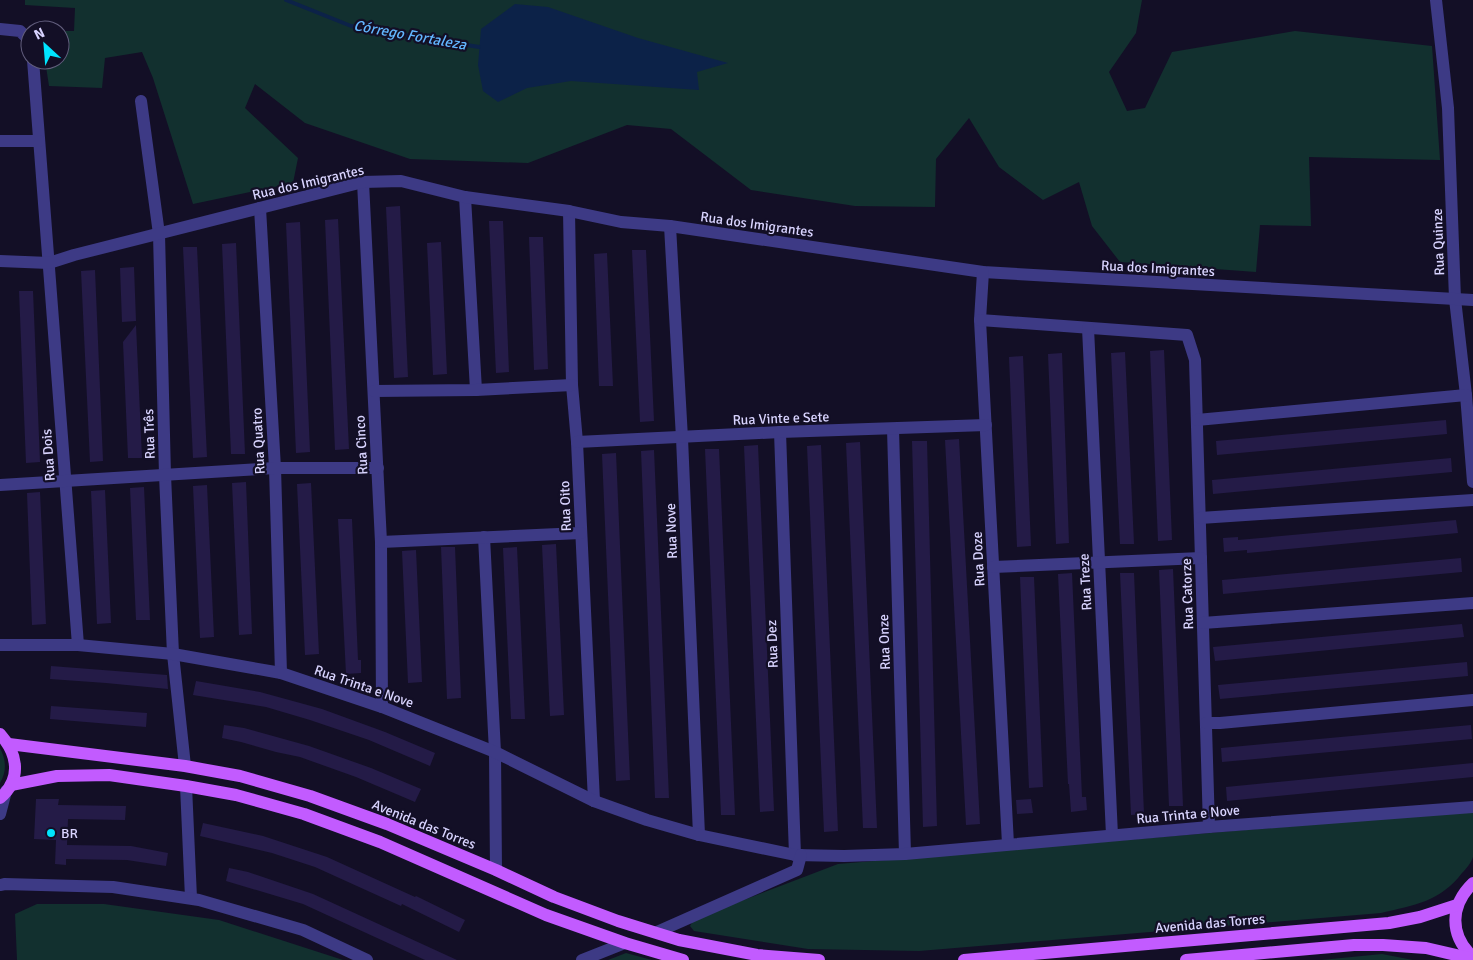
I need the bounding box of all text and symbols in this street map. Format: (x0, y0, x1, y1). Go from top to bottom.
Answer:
water label: Córrego Fortaleza (352, 16, 468, 54)
north arrow (20, 20, 70, 70)
text: N (31, 24, 48, 44)
street label: Rua dos Imigrantes (251, 161, 366, 204)
street label: Rua dos Imigrantes (699, 208, 815, 241)
street label: Rua Quinze (1429, 208, 1448, 276)
street label: Rua dos Imigrantes (1101, 257, 1215, 280)
street label: Rua Quatro (248, 407, 269, 475)
street label: Rua Vinte e Sete (732, 408, 830, 429)
street label: Rua Três (140, 409, 159, 459)
street label: Rua Cinco (351, 415, 372, 475)
street label: Rua Dois (38, 428, 59, 482)
street label: Rua Oito (556, 480, 575, 532)
street label: Rua Nove (662, 503, 681, 559)
street label: Rua Doze (969, 531, 988, 587)
street label: Rua Treze (1076, 553, 1095, 611)
street label: Rua Catorze (1178, 558, 1197, 630)
street label: Rua Onze (875, 614, 894, 670)
street label: Rua Dez (763, 620, 782, 668)
street label: Rua Trinta e Nove (312, 662, 416, 711)
street label: Avenida das Torres (369, 796, 478, 853)
street label: Rua Trinta e Nove (1136, 801, 1241, 827)
place label: BR (61, 825, 78, 842)
marker: BR (45, 827, 57, 839)
street label: Avenida das Torres (1154, 910, 1266, 937)

